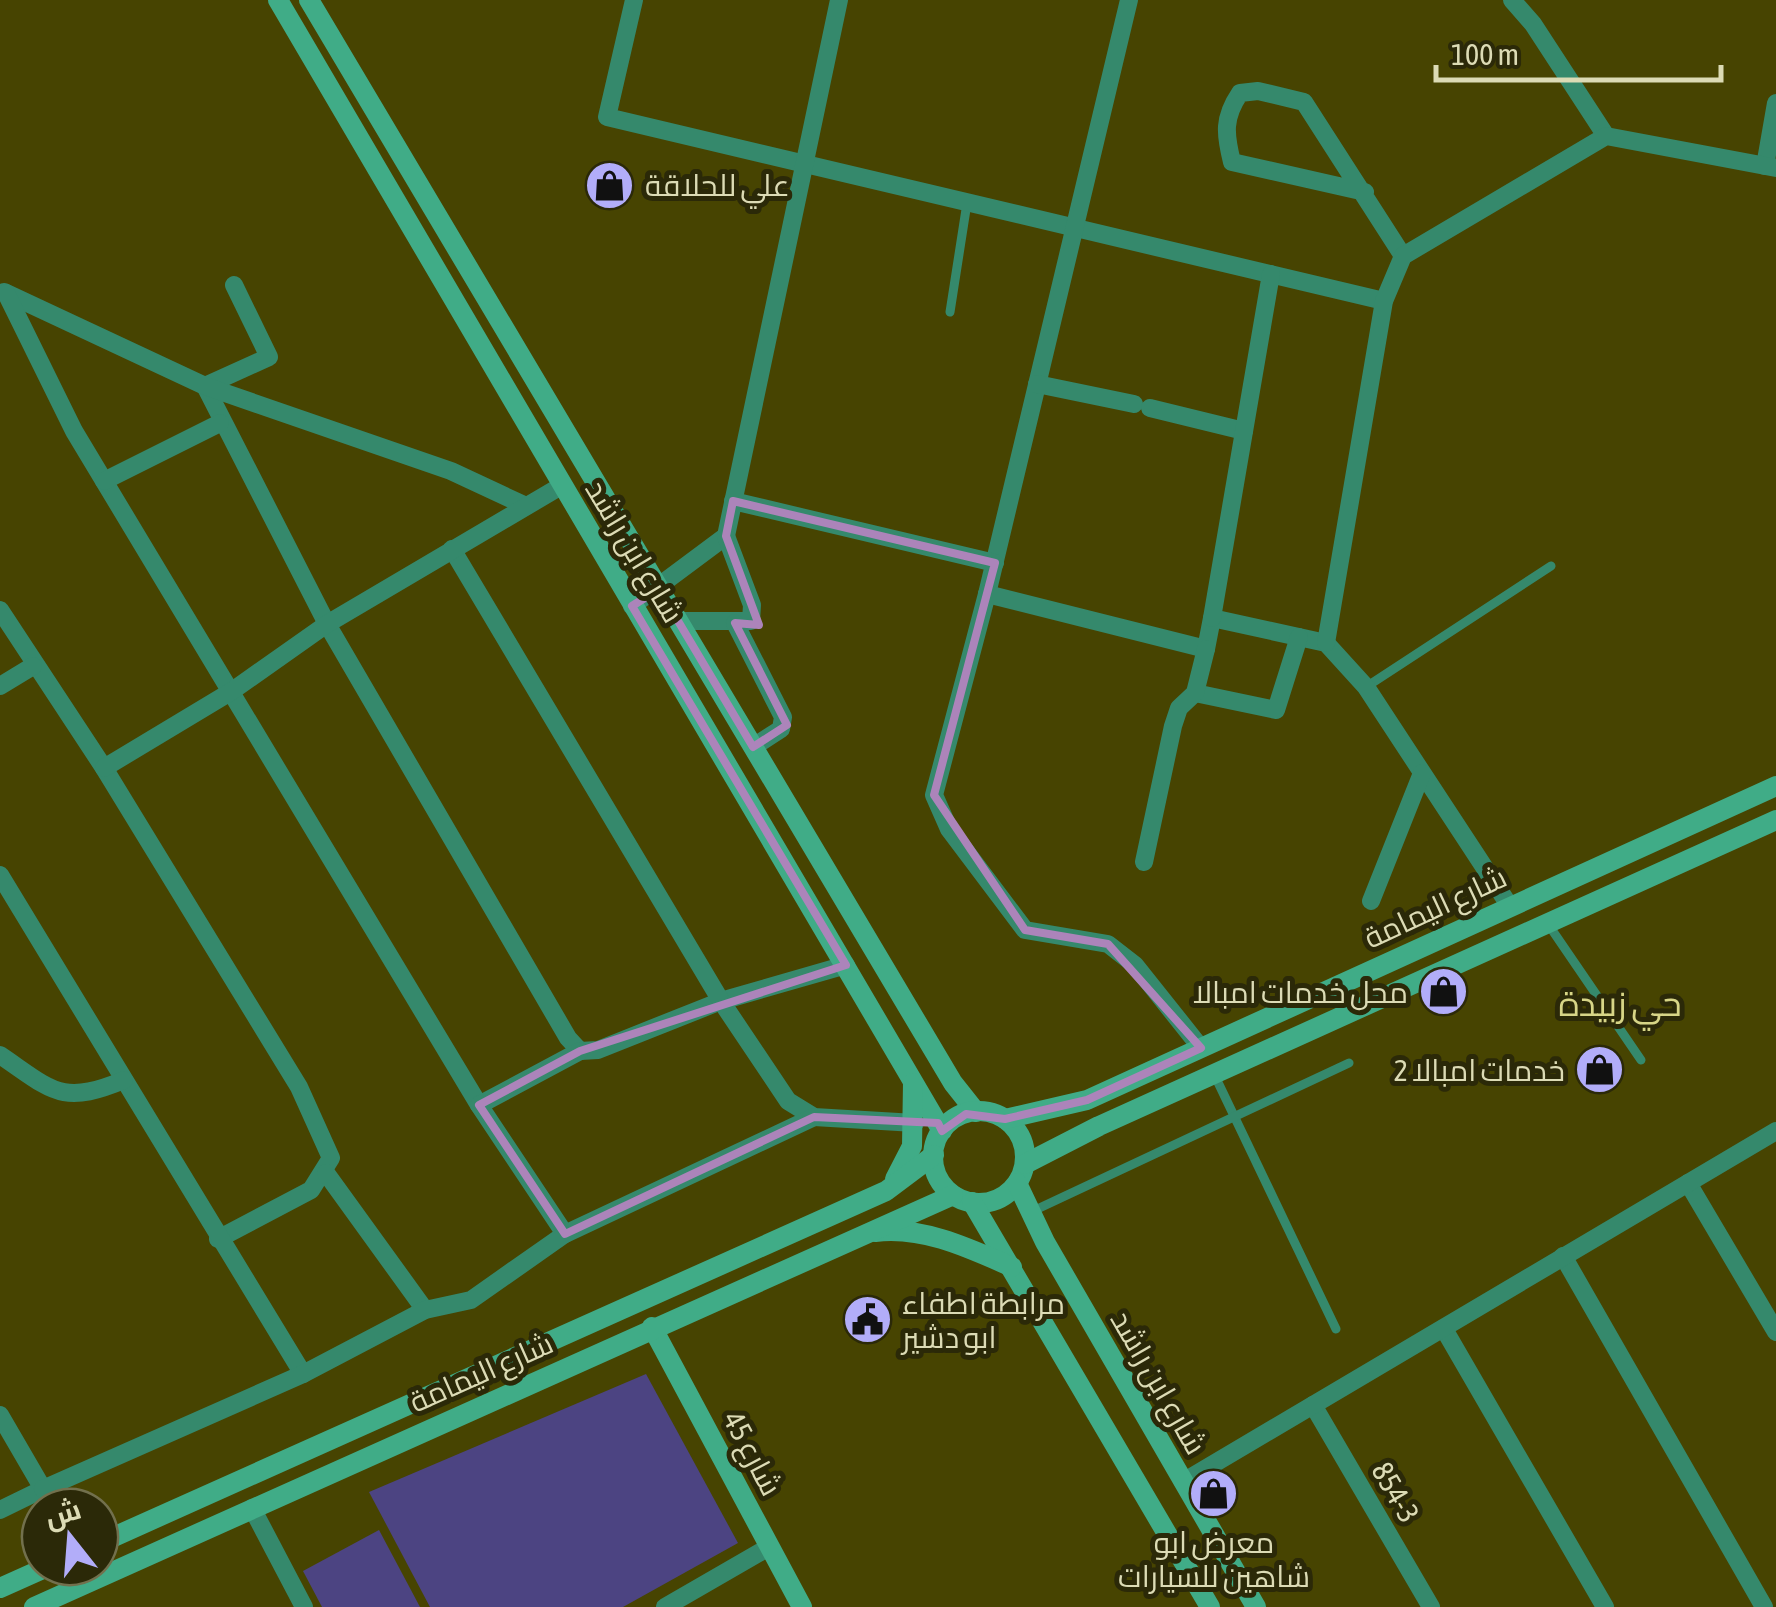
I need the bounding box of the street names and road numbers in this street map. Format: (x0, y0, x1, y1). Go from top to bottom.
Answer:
street label: شارع ابن راشد (576, 474, 691, 630)
street label: شارع اليمامة (1358, 859, 1513, 958)
street label: شارع ابن راشد (1101, 1304, 1214, 1462)
street label: شارع اليمامة (404, 1325, 559, 1422)
street label: شارع 45 (713, 1405, 789, 1503)
street label: 854-3 (1365, 1456, 1427, 1528)

